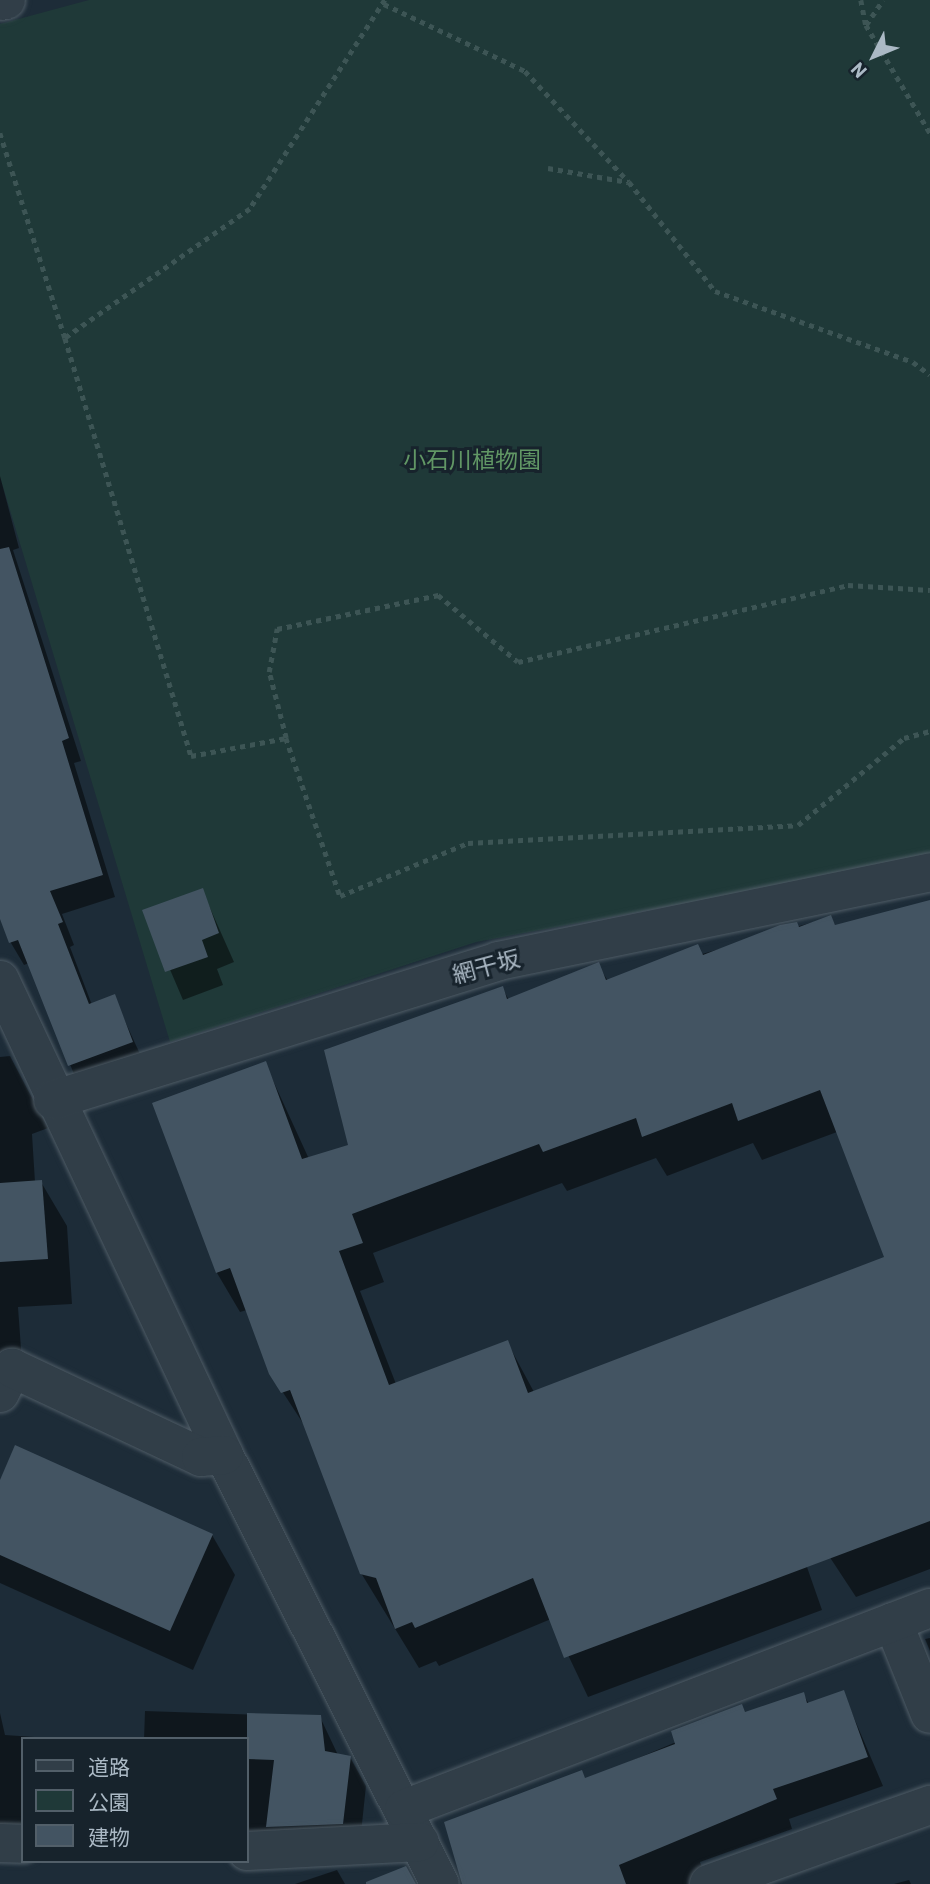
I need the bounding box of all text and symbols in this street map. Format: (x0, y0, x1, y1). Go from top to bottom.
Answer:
north arrow (839, 21, 909, 91)
text: N (846, 58, 871, 83)
park label: 小石川植物園 (403, 445, 541, 473)
street label: 網干坂 (449, 944, 523, 988)
legend (21, 1737, 248, 1863)
text: 道路 (88, 1754, 130, 1779)
text: 公園 (88, 1789, 130, 1814)
text: 建物 (88, 1824, 130, 1849)

